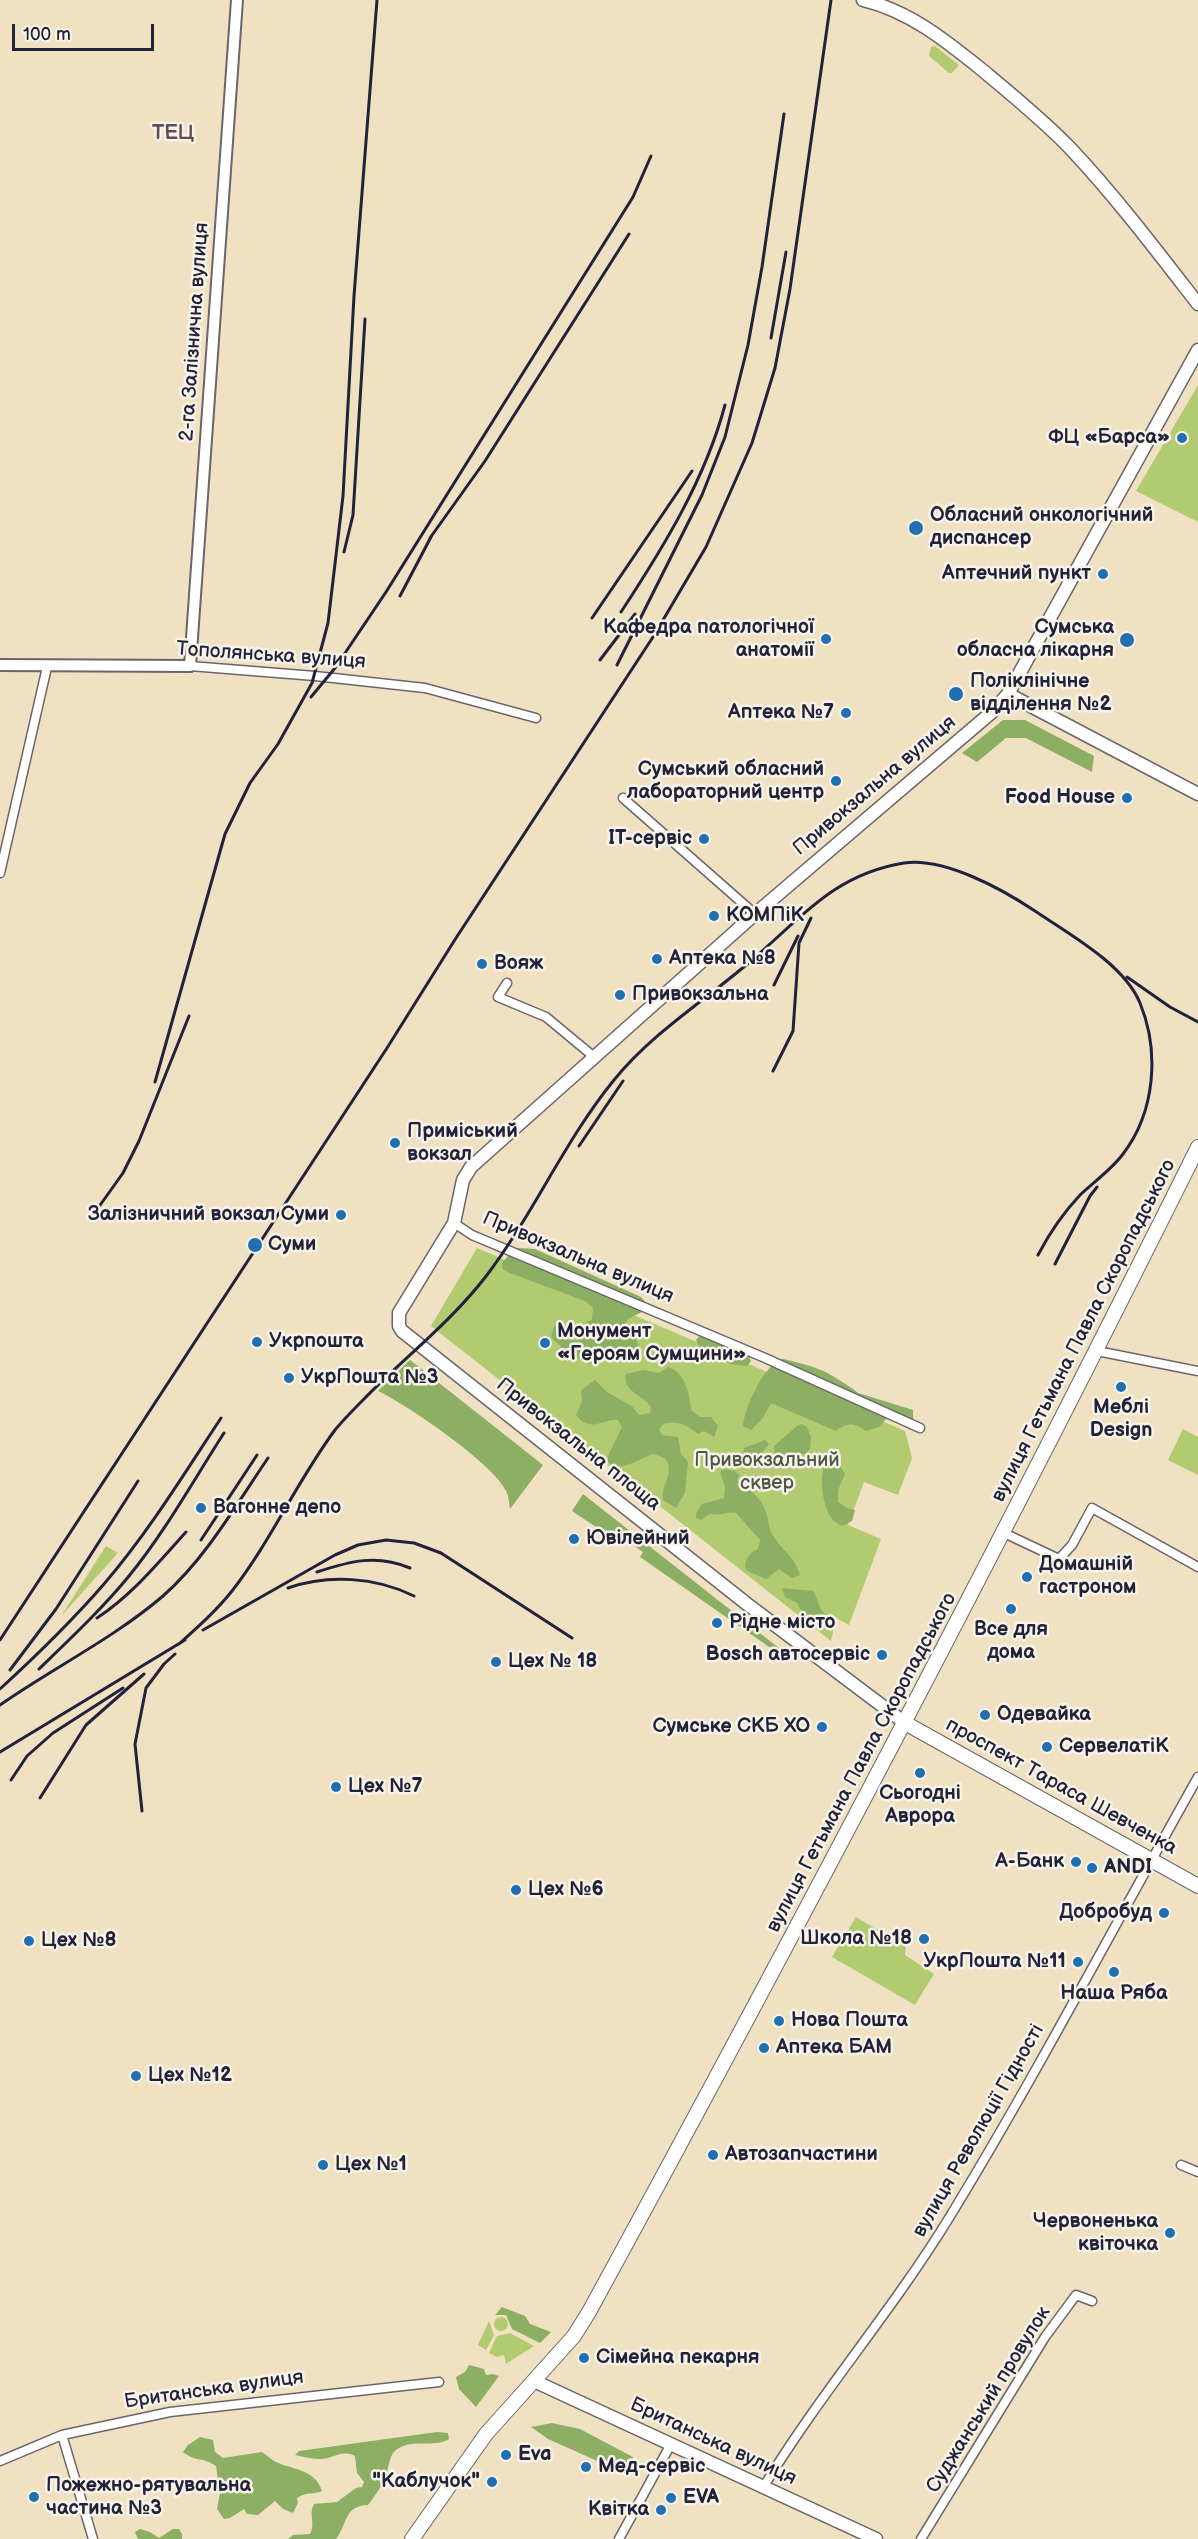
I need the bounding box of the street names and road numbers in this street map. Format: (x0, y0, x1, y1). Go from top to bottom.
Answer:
street label: 2-га Залізнична вулиця (175, 222, 215, 442)
street label: Тополянська вулиця (175, 637, 367, 675)
street label: Привокзальна вулиця (789, 711, 961, 861)
street label: вулиця Гетьмана Павла Скоропадського (987, 1156, 1181, 1506)
street label: Привокзальна вулиця (479, 1207, 677, 1309)
street label: Привокзальна площа (491, 1373, 665, 1517)
street label: вулиця Гетьмана Павла Скоропадського (762, 1589, 962, 1937)
street label: проспект Тараса Шевченка (941, 1713, 1181, 1861)
street label: вулиця Революції Гідності (908, 2020, 1050, 2242)
street label: Суджанський провулок (922, 2302, 1056, 2498)
street label: Британська вулиця (123, 2366, 305, 2414)
street label: Британська вулиця (626, 2393, 800, 2491)

